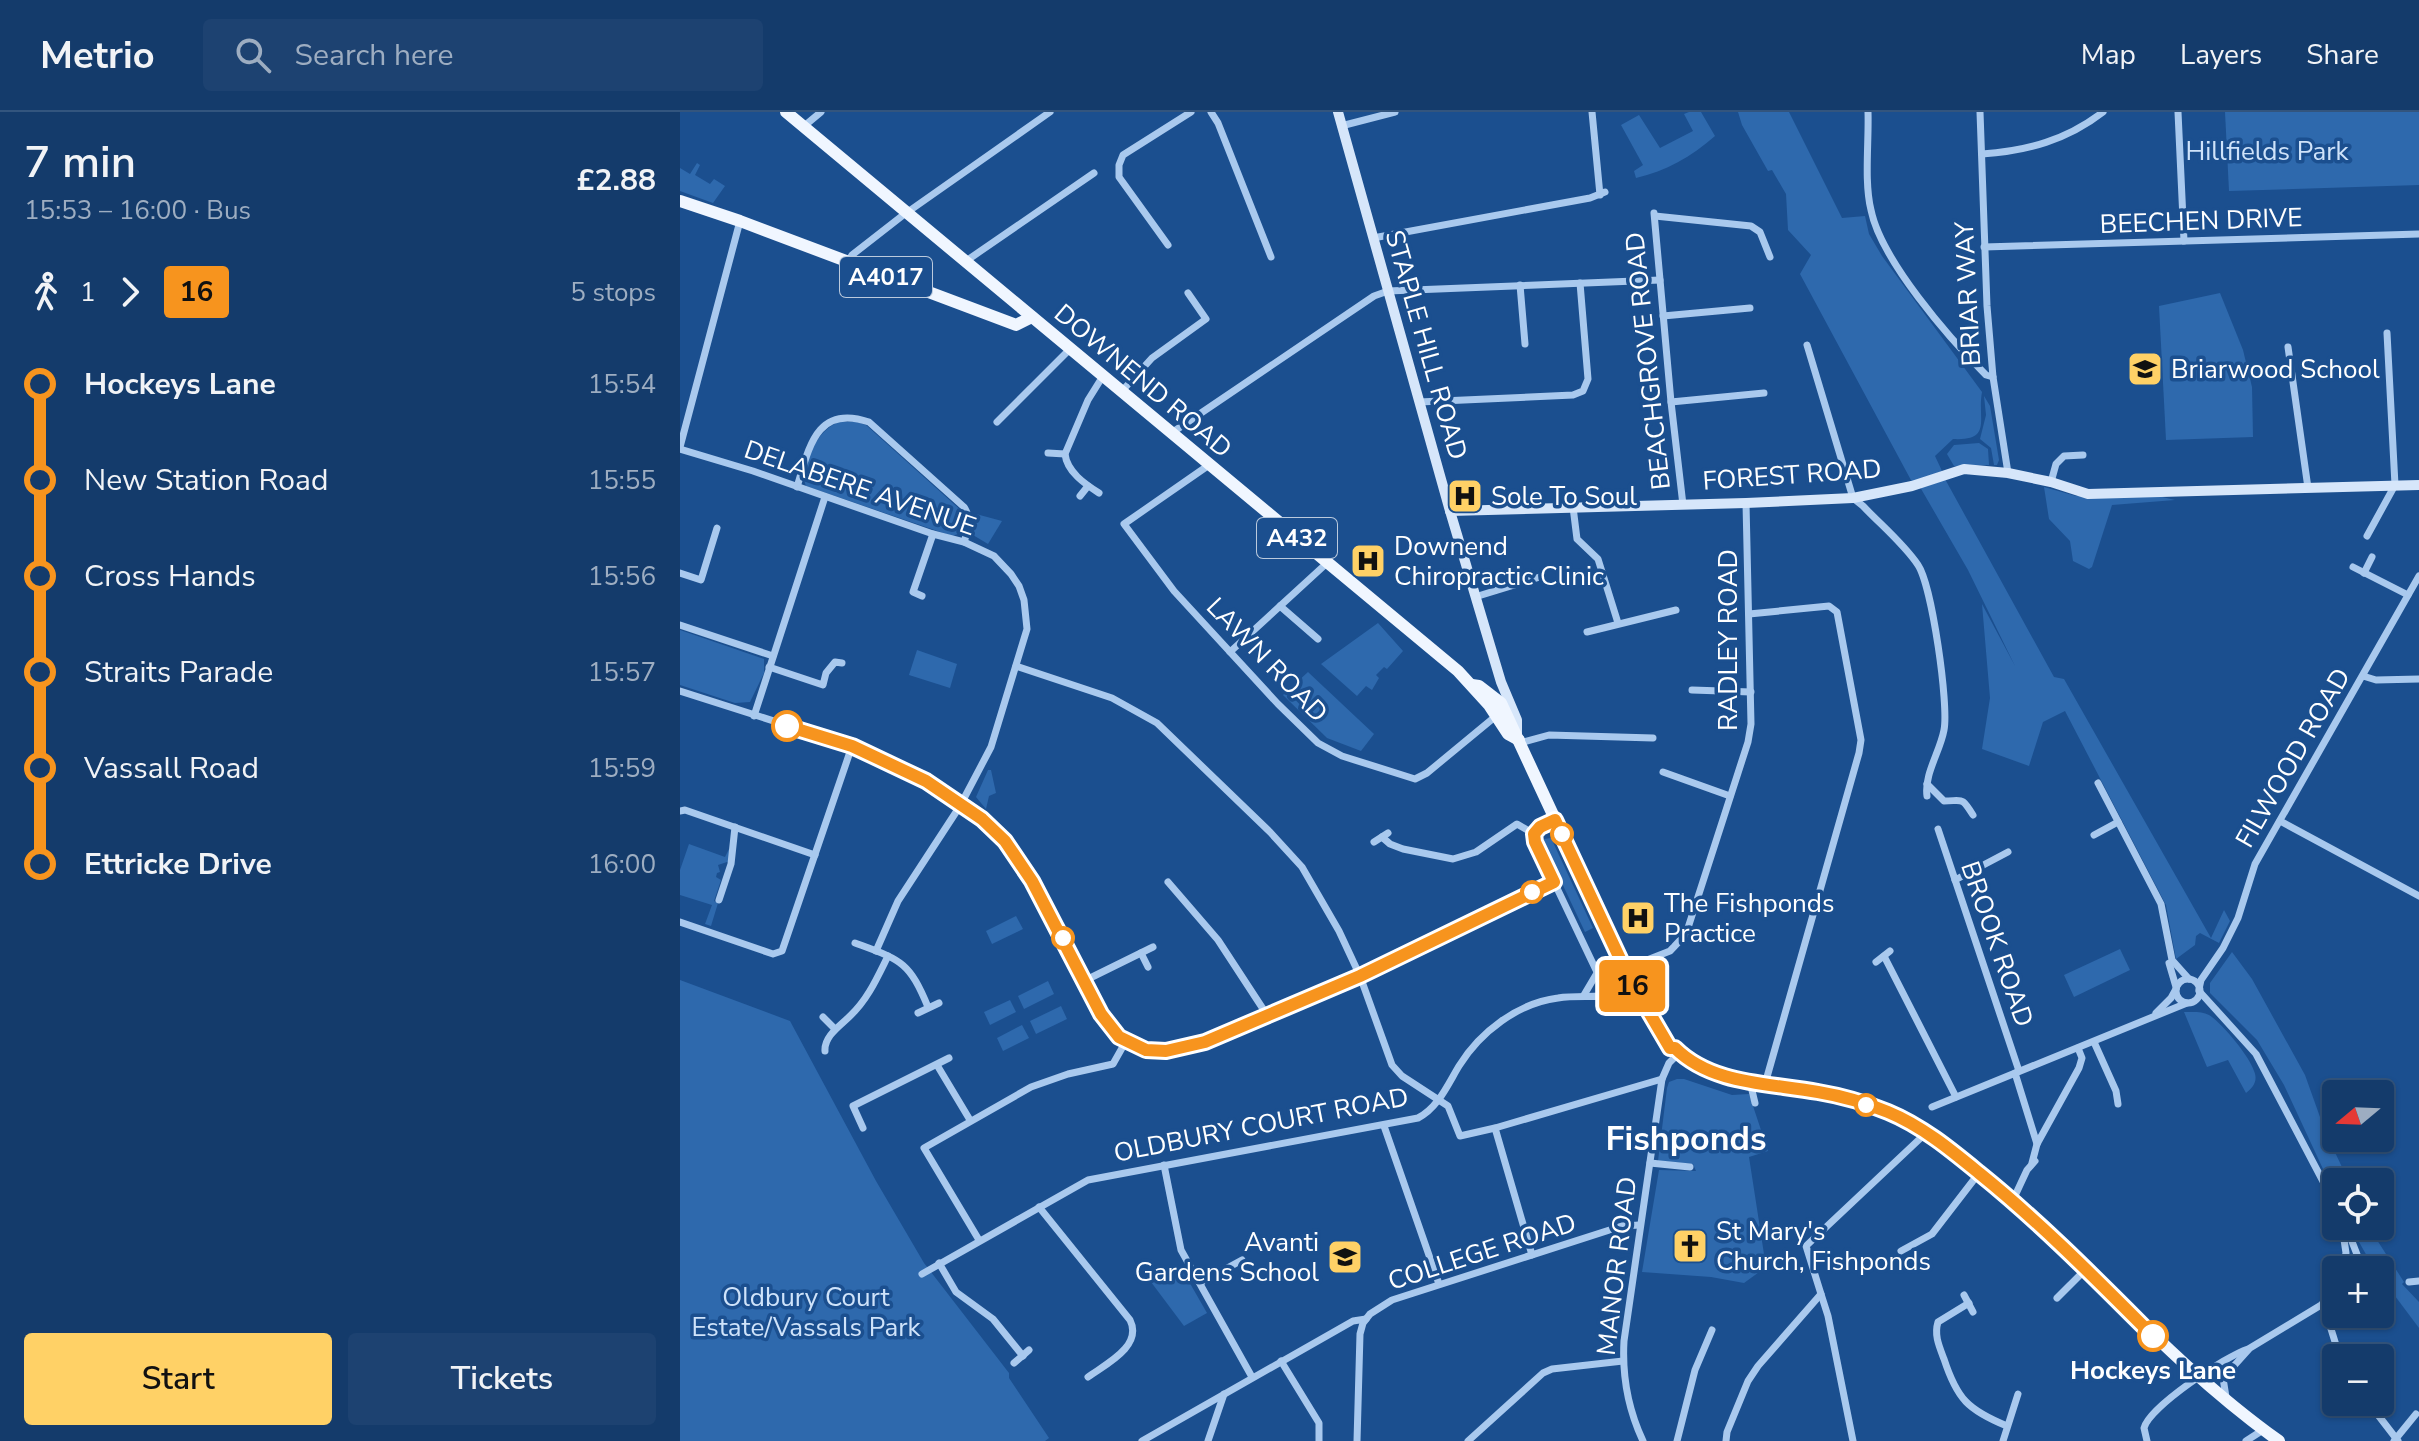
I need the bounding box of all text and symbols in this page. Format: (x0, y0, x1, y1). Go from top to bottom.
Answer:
search box (203, 19, 763, 91)
text: Metrio (40, 30, 155, 81)
icon: search (231, 33, 275, 77)
text: Search here (295, 35, 454, 76)
text: Map (2081, 36, 2136, 74)
text: Layers (2180, 36, 2262, 74)
text: Share (2306, 36, 2379, 74)
text: 7 min (24, 133, 136, 193)
park label: Hillfields Park (2185, 134, 2350, 169)
text: £2.88 (577, 160, 656, 201)
text: 15:53 – 16:00 · Bus (24, 193, 251, 228)
street label: BEECHEN DRIVE (2099, 200, 2303, 242)
street label: BRIAR WAY (1947, 220, 1989, 367)
street label: STAPLE HILL ROAD (1376, 226, 1476, 464)
street label: BEACHGROVE ROAD (1617, 230, 1679, 492)
road number: A4017 (840, 257, 932, 297)
icon: walk (24, 270, 68, 314)
icon: forward (108, 270, 152, 314)
text: 16 (180, 273, 213, 311)
text: 1 (80, 275, 96, 310)
text: 5 stops (570, 275, 656, 310)
street label: DOWNEND ROAD (1047, 296, 1239, 466)
school or university icon: Briarwood School (2126, 350, 2164, 388)
place label: Briarwood School (2171, 352, 2380, 387)
text: Hockeys Lane (84, 364, 276, 405)
text: 15:54 (588, 367, 656, 402)
street label: DELABERE AVENUE (739, 432, 981, 544)
street label: FOREST ROAD (1701, 451, 1883, 499)
text: New Station Road (84, 460, 328, 501)
text: 15:55 (588, 463, 656, 498)
hospital icon: Sole To Soul (1446, 477, 1484, 515)
place label: Sole To Soul (1491, 479, 1637, 514)
road number: A432 (1257, 518, 1337, 558)
place label: Downend Chiropractic Clinic (1394, 529, 1604, 594)
hospital icon: Downend Chiropractic Clinic (1349, 542, 1387, 580)
street label: RADLEY ROAD (1711, 549, 1746, 731)
text: Cross Hands (84, 556, 256, 597)
text: 15:56 (588, 559, 656, 594)
street label: LAWN ROAD (1199, 590, 1335, 730)
text: Straits Parade (84, 652, 273, 693)
text: 15:57 (588, 655, 656, 690)
street label: FILWOOD ROAD (2227, 662, 2359, 854)
unlabelled marker (772, 711, 802, 741)
text: Vassall Road (84, 748, 259, 789)
text: 15:59 (588, 751, 656, 786)
unlabelled marker (1551, 823, 1573, 845)
text: Ettricke Drive (84, 844, 272, 885)
text: 16:00 (588, 847, 656, 882)
street label: BROOK ROAD (1952, 857, 2042, 1031)
unlabelled marker (1521, 881, 1543, 903)
place label: The Fishponds Practice (1664, 886, 1835, 951)
hospital icon: The Fishponds Practice (1619, 899, 1657, 937)
unlabelled marker (1052, 927, 1074, 949)
line badge: 16 (1596, 960, 1668, 1012)
text: 16 (1615, 967, 1649, 1005)
street label: OLDBURY COURT ROAD (1111, 1079, 1411, 1171)
north arrow (2322, 1080, 2394, 1152)
map controls (2322, 1080, 2394, 1416)
unlabelled marker (1855, 1094, 1877, 1116)
district label: Fishponds (1605, 1116, 1767, 1162)
button: locate (2322, 1168, 2394, 1240)
street label: MANOR ROAD (1589, 1175, 1645, 1357)
street label: COLLEGE ROAD (1383, 1205, 1581, 1299)
place label: St Mary's Church, Fishponds (1716, 1214, 1931, 1279)
place label: Avanti Gardens School (1135, 1225, 1319, 1290)
church icon: St Mary's Church, Fishponds (1671, 1227, 1709, 1265)
school or university icon: Avanti Gardens School (1326, 1238, 1364, 1276)
button: + (2322, 1256, 2394, 1328)
park label: Oldbury Court Estate/Vassals Park (691, 1280, 922, 1345)
marker: Hockeys Lane (2138, 1321, 2168, 1351)
button: Start (24, 1333, 332, 1425)
button: Tickets (348, 1333, 656, 1425)
button: − (2322, 1344, 2394, 1416)
place label: Hockeys Lane (2070, 1353, 2236, 1388)

